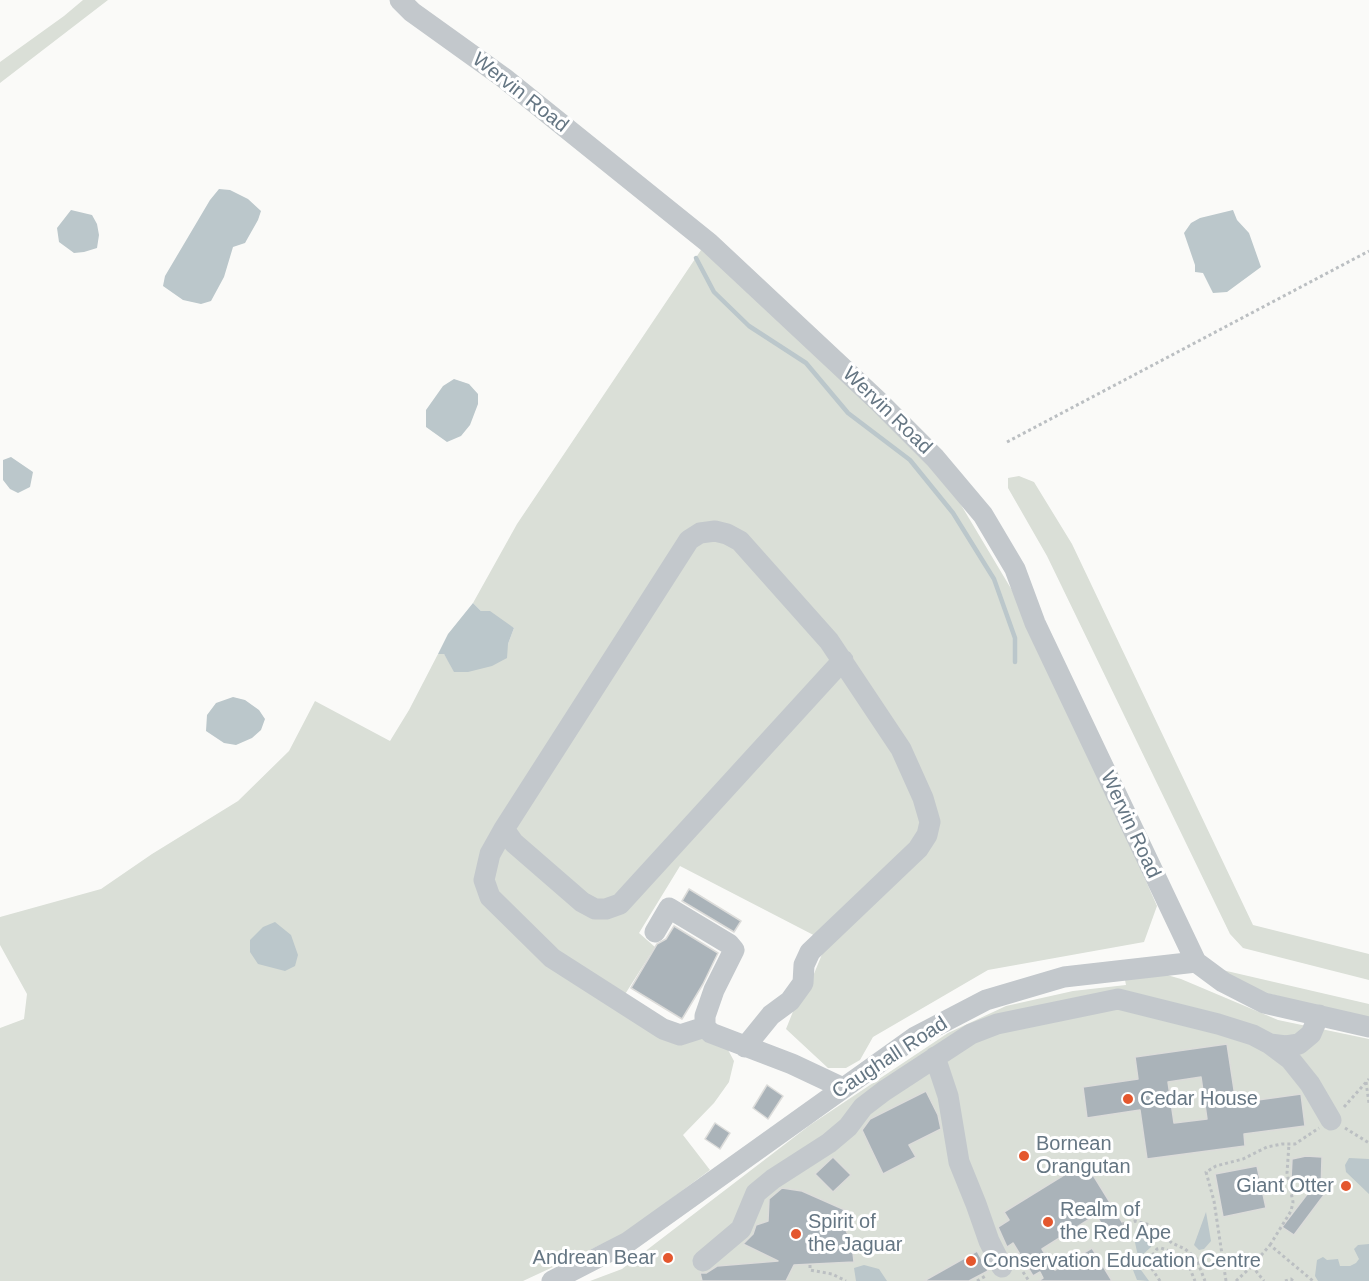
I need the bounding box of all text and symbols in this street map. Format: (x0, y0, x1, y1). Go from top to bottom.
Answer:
street label: Wervin Road (467, 48, 573, 138)
street label: Wervin Road (837, 362, 937, 460)
street label: Wervin Road (1095, 768, 1165, 882)
street label: Caughall Road (828, 1012, 952, 1104)
place label: Cedar House (1140, 1087, 1258, 1111)
marker: Cedar House (1121, 1092, 1135, 1106)
place label: Bornean Orangutan (1036, 1132, 1131, 1179)
marker: Bornean Orangutan (1017, 1149, 1031, 1163)
place label: Giant Otter (1236, 1174, 1334, 1198)
marker: Giant Otter (1339, 1179, 1353, 1193)
place label: Realm of the Red Ape (1060, 1198, 1171, 1245)
place label: Spirit of the Jaguar (808, 1210, 903, 1257)
marker: Realm of the Red Ape (1041, 1215, 1055, 1229)
marker: Spirit of the Jaguar (789, 1227, 803, 1241)
place label: Andrean Bear (533, 1246, 656, 1270)
place label: Conservation Education Centre (983, 1249, 1261, 1273)
marker: Andrean Bear (661, 1251, 675, 1265)
marker: Conservation Education Centre (964, 1254, 978, 1268)

